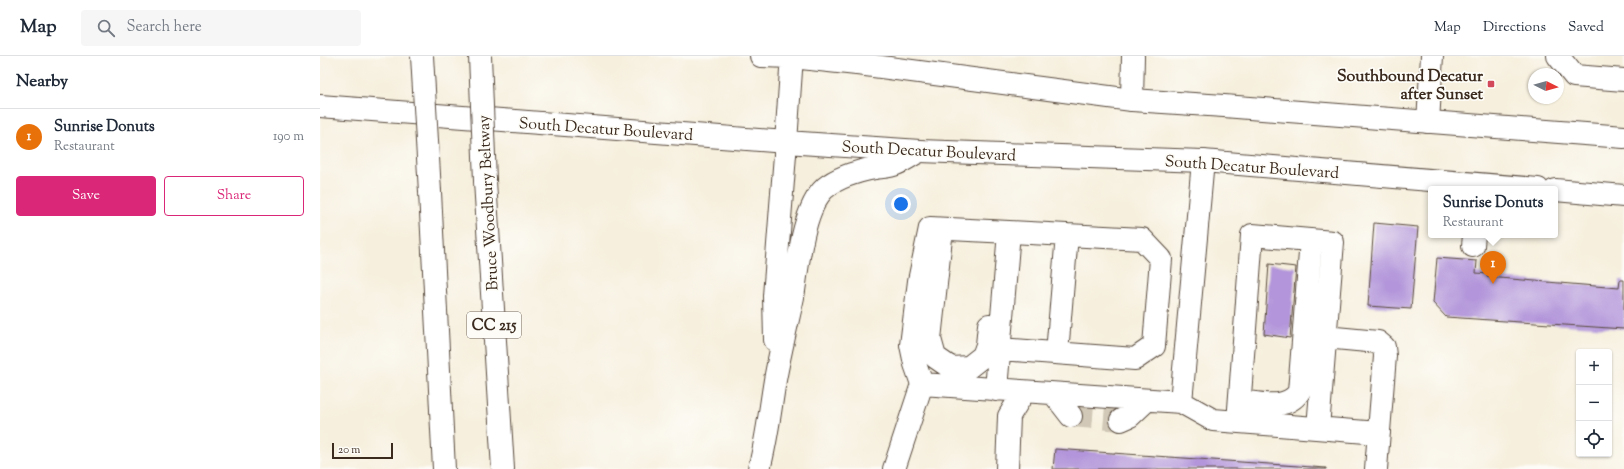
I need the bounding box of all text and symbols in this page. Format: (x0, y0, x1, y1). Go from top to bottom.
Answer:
search box (81, 10, 361, 46)
text: Map (20, 14, 57, 41)
icon: search (95, 17, 117, 39)
text: Search here (127, 17, 202, 38)
text: Map (1434, 18, 1461, 38)
text: Directions (1483, 18, 1546, 38)
text: Saved (1568, 18, 1604, 38)
place label: Southbound Decatur after Sunset (1337, 66, 1484, 107)
north arrow (1528, 68, 1564, 104)
text: Nearby (16, 70, 68, 94)
marker: Southbound Decatur after Sunset (1486, 79, 1496, 89)
street label: South Decatur Boulevard (518, 113, 694, 148)
street label: Bruce Woodbury Beltway (473, 114, 506, 291)
text: Sunrise Donuts (54, 117, 155, 138)
text: 1 (27, 128, 31, 146)
text: 190 m (273, 128, 304, 146)
street label: South Decatur Boulevard (841, 136, 1017, 169)
text: Restaurant (54, 138, 115, 156)
street label: South Decatur Boulevard (1164, 151, 1340, 186)
button: Save (16, 176, 156, 216)
button: Share (164, 176, 304, 216)
popup (1428, 186, 1558, 238)
text: Sunrise Donuts (1443, 193, 1543, 214)
your location (891, 194, 911, 214)
text: Restaurant (1443, 214, 1503, 232)
pin: 1 (1480, 251, 1506, 284)
road number: CC 215 (467, 312, 521, 338)
map controls (1576, 349, 1612, 457)
button: + (1576, 349, 1612, 385)
button: − (1576, 385, 1612, 421)
button: locate (1576, 421, 1612, 457)
scale bar (332, 441, 393, 460)
text: 20 m (338, 442, 360, 458)

